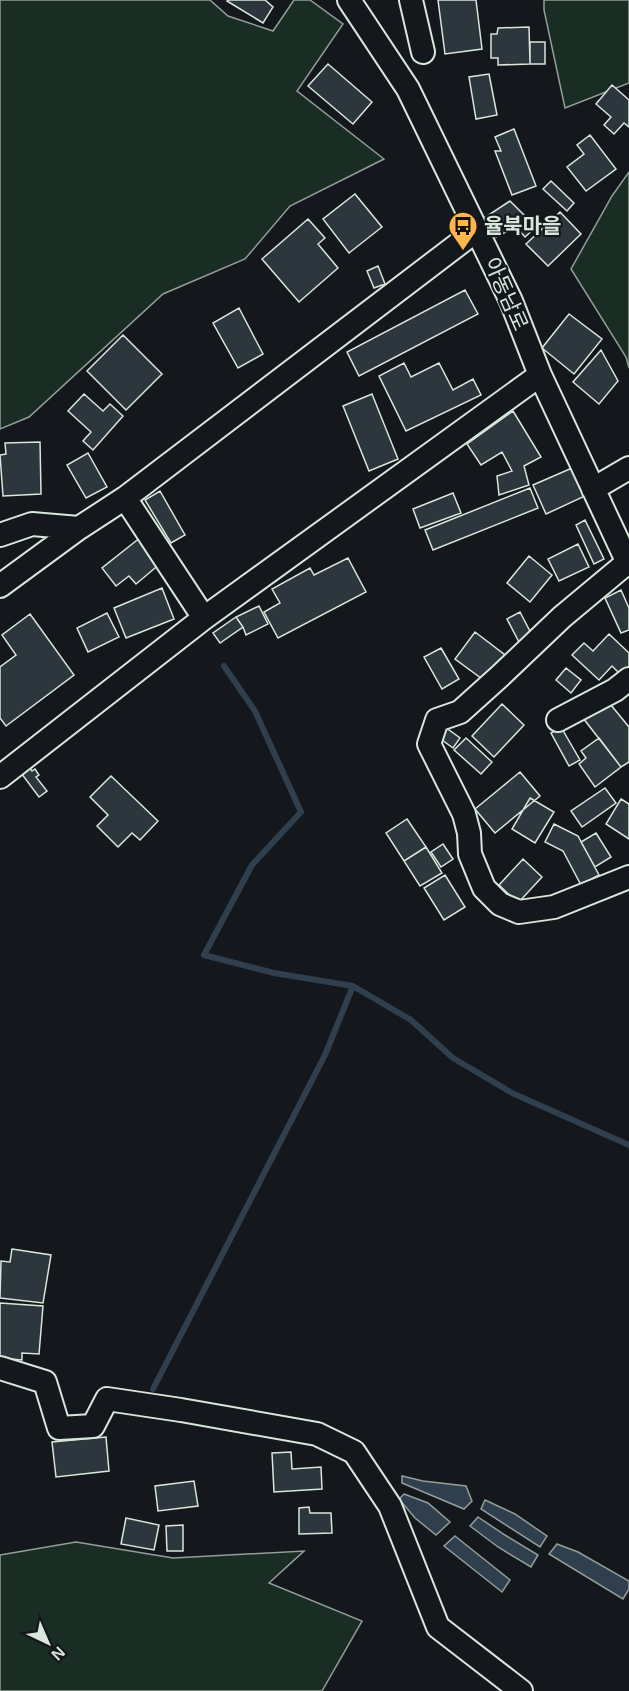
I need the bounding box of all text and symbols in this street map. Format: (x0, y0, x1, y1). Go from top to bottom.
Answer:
bus stop icon: 율북마을 (447, 210, 479, 252)
place label: 율북마을 (484, 214, 561, 237)
street label: 아동남로 (480, 254, 533, 334)
north arrow (18, 1613, 78, 1673)
text: N (48, 1643, 68, 1664)

